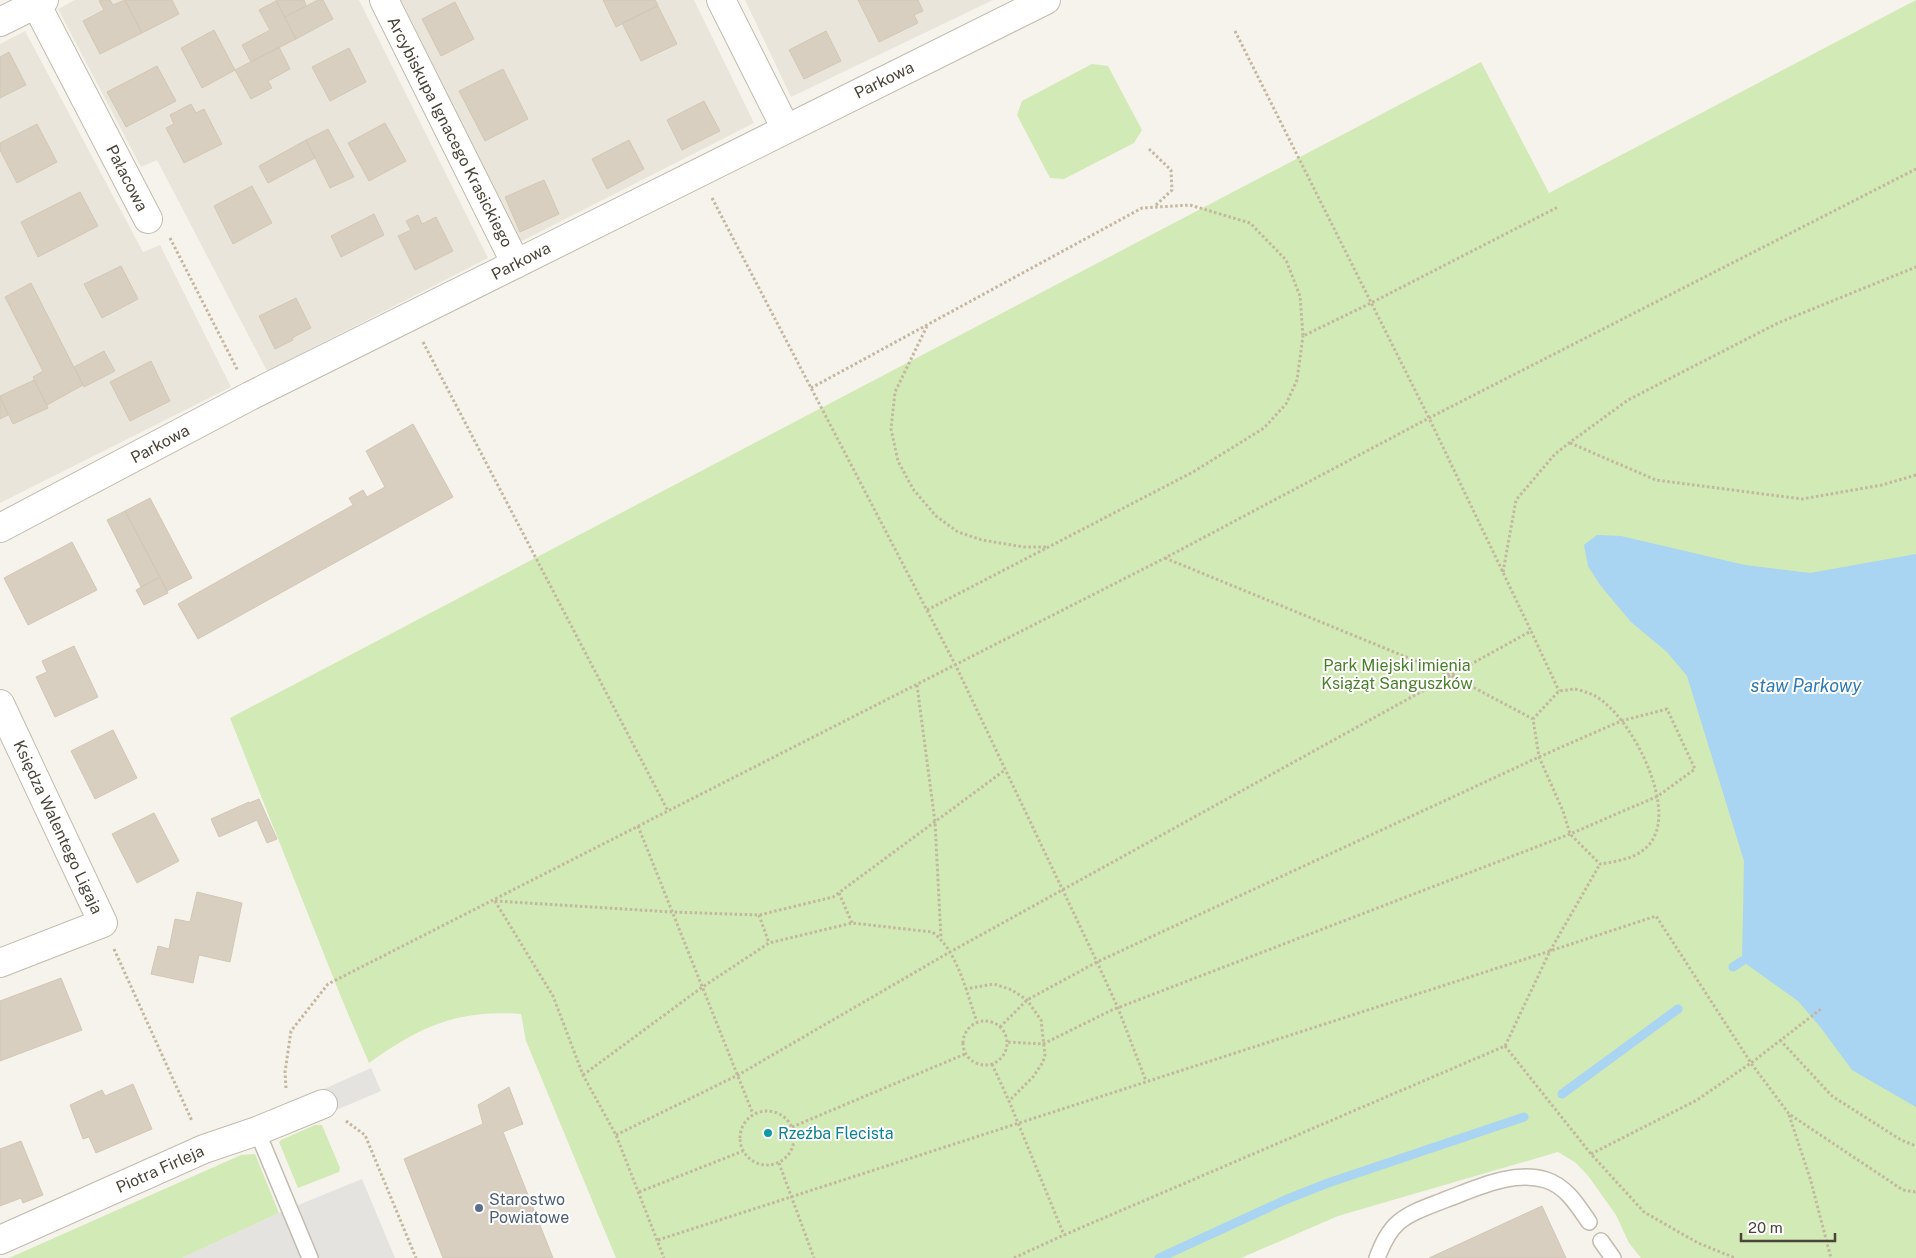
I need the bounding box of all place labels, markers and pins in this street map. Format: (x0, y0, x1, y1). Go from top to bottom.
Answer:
place label: Rzeźba Flecista (778, 1124, 894, 1143)
marker: Rzeźba Flecista (762, 1127, 774, 1139)
place label: Starostwo Powiatowe (489, 1190, 569, 1227)
marker: Starostwo Powiatowe (473, 1202, 485, 1214)

